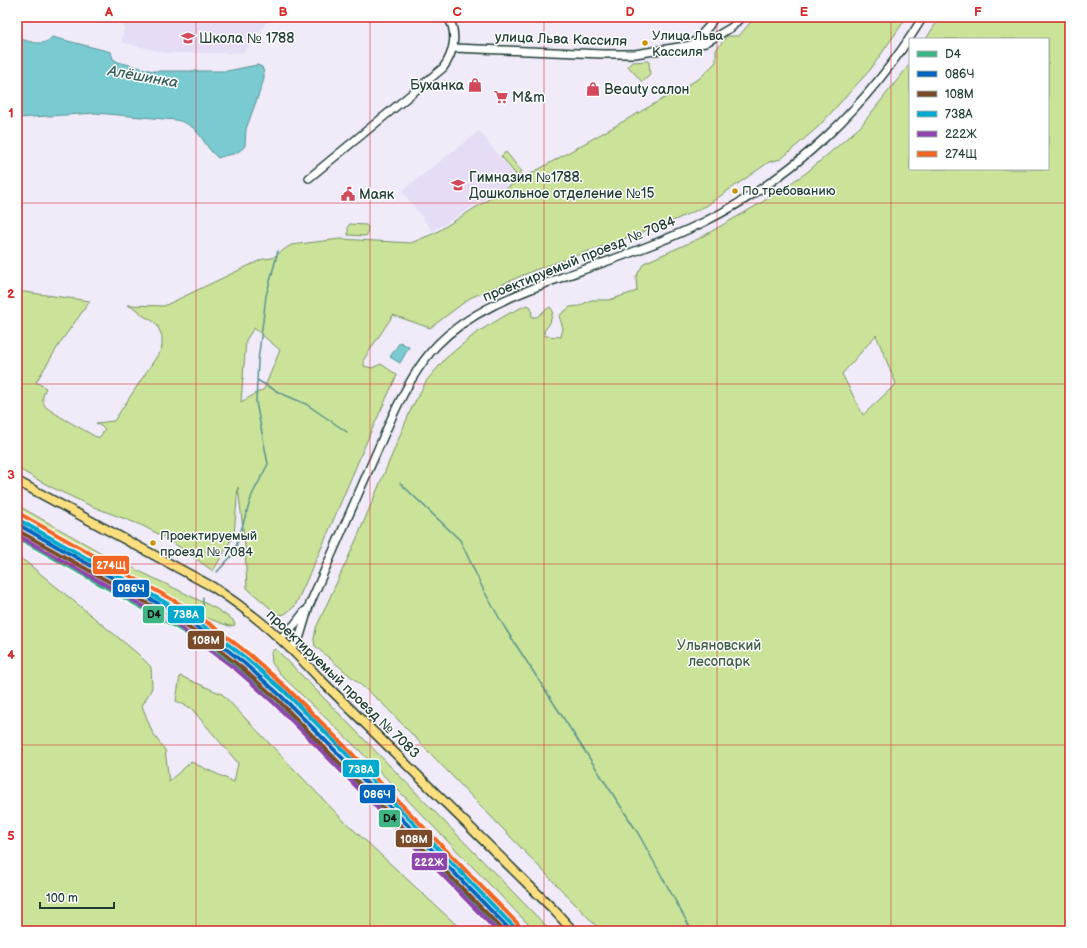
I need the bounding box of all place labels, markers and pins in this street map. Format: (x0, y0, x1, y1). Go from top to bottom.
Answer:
place label: Улица Льва Кассиля (652, 28, 723, 60)
school or university icon: Школа № 1788 (180, 30, 196, 46)
place label: Школа № 1788 (199, 30, 294, 47)
marker: Улица Льва Кассиля (640, 38, 650, 48)
place label: Буханка (410, 77, 465, 94)
shop icon: Буханка (467, 77, 483, 93)
shop icon: Beauty салон (585, 81, 601, 97)
place label: Beauty салон (604, 81, 689, 98)
supermarket icon: M&m (493, 89, 509, 105)
place label: M&m (512, 89, 545, 106)
place label: Гимназия №1788. Дошкольное отделение №15 (469, 169, 654, 202)
school or university icon: Гимназия №1788. Дошкольное отделение №15 (450, 177, 466, 193)
place label: По требованию (742, 183, 836, 199)
public building icon: Маяк (340, 186, 356, 202)
place label: Маяк (359, 186, 395, 203)
marker: По требованию (730, 186, 740, 196)
place label: Проектируемый проезд № 7084 (160, 528, 257, 560)
marker: Проектируемый проезд № 7084 (148, 538, 158, 548)

